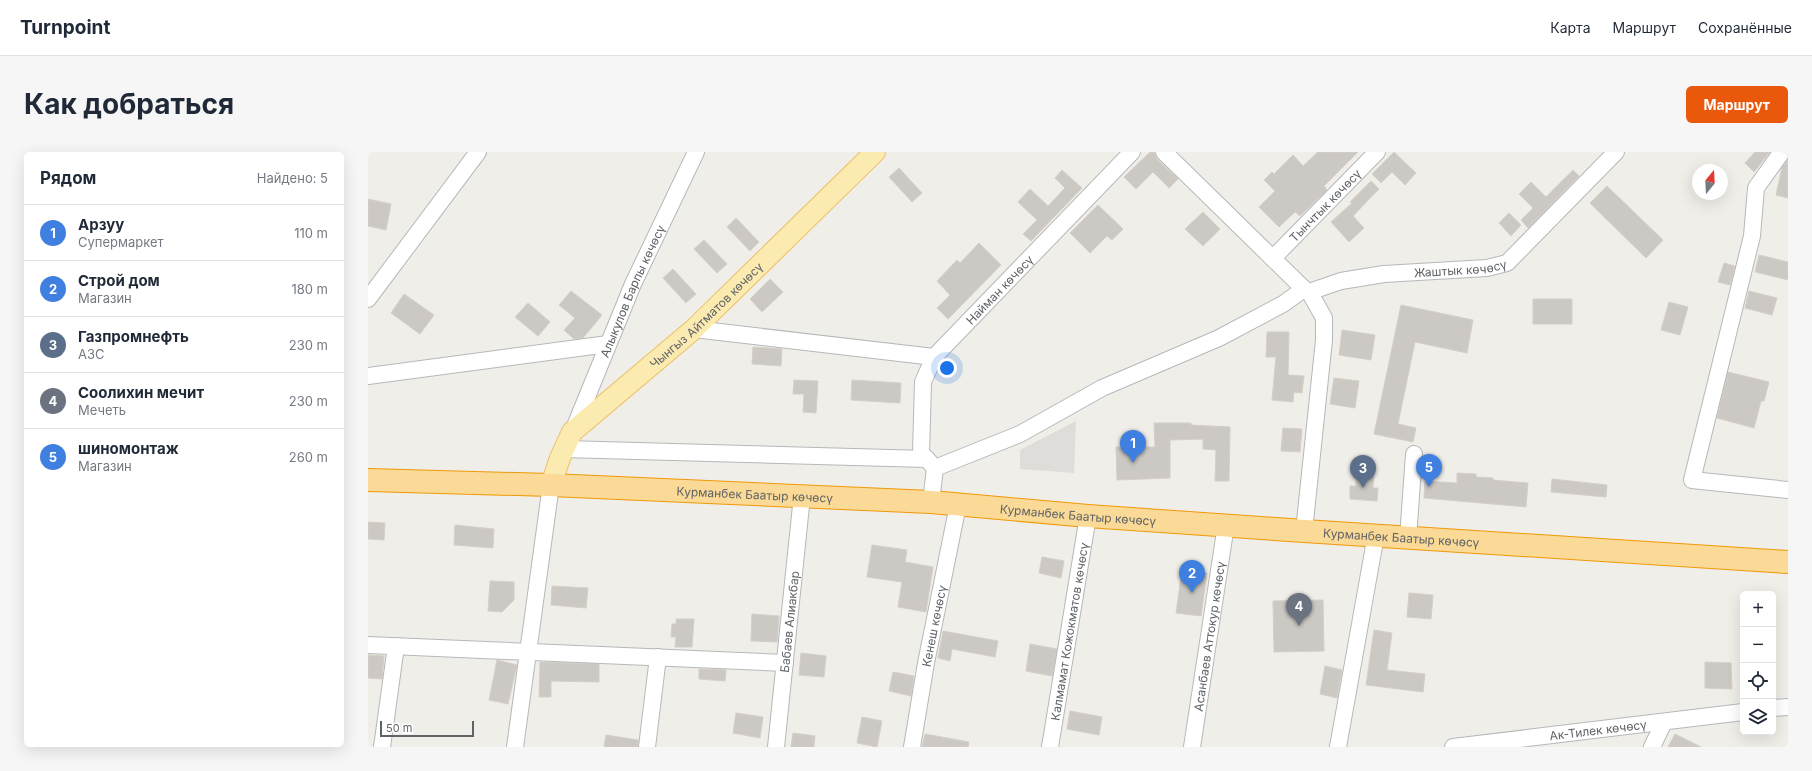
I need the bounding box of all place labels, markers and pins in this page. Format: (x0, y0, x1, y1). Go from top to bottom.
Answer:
pin: 1 (1120, 430, 1146, 463)
pin: 5 (1416, 454, 1442, 487)
pin: 3 (1350, 455, 1376, 488)
pin: 2 (1179, 560, 1205, 593)
pin: 4 (1286, 593, 1312, 626)

